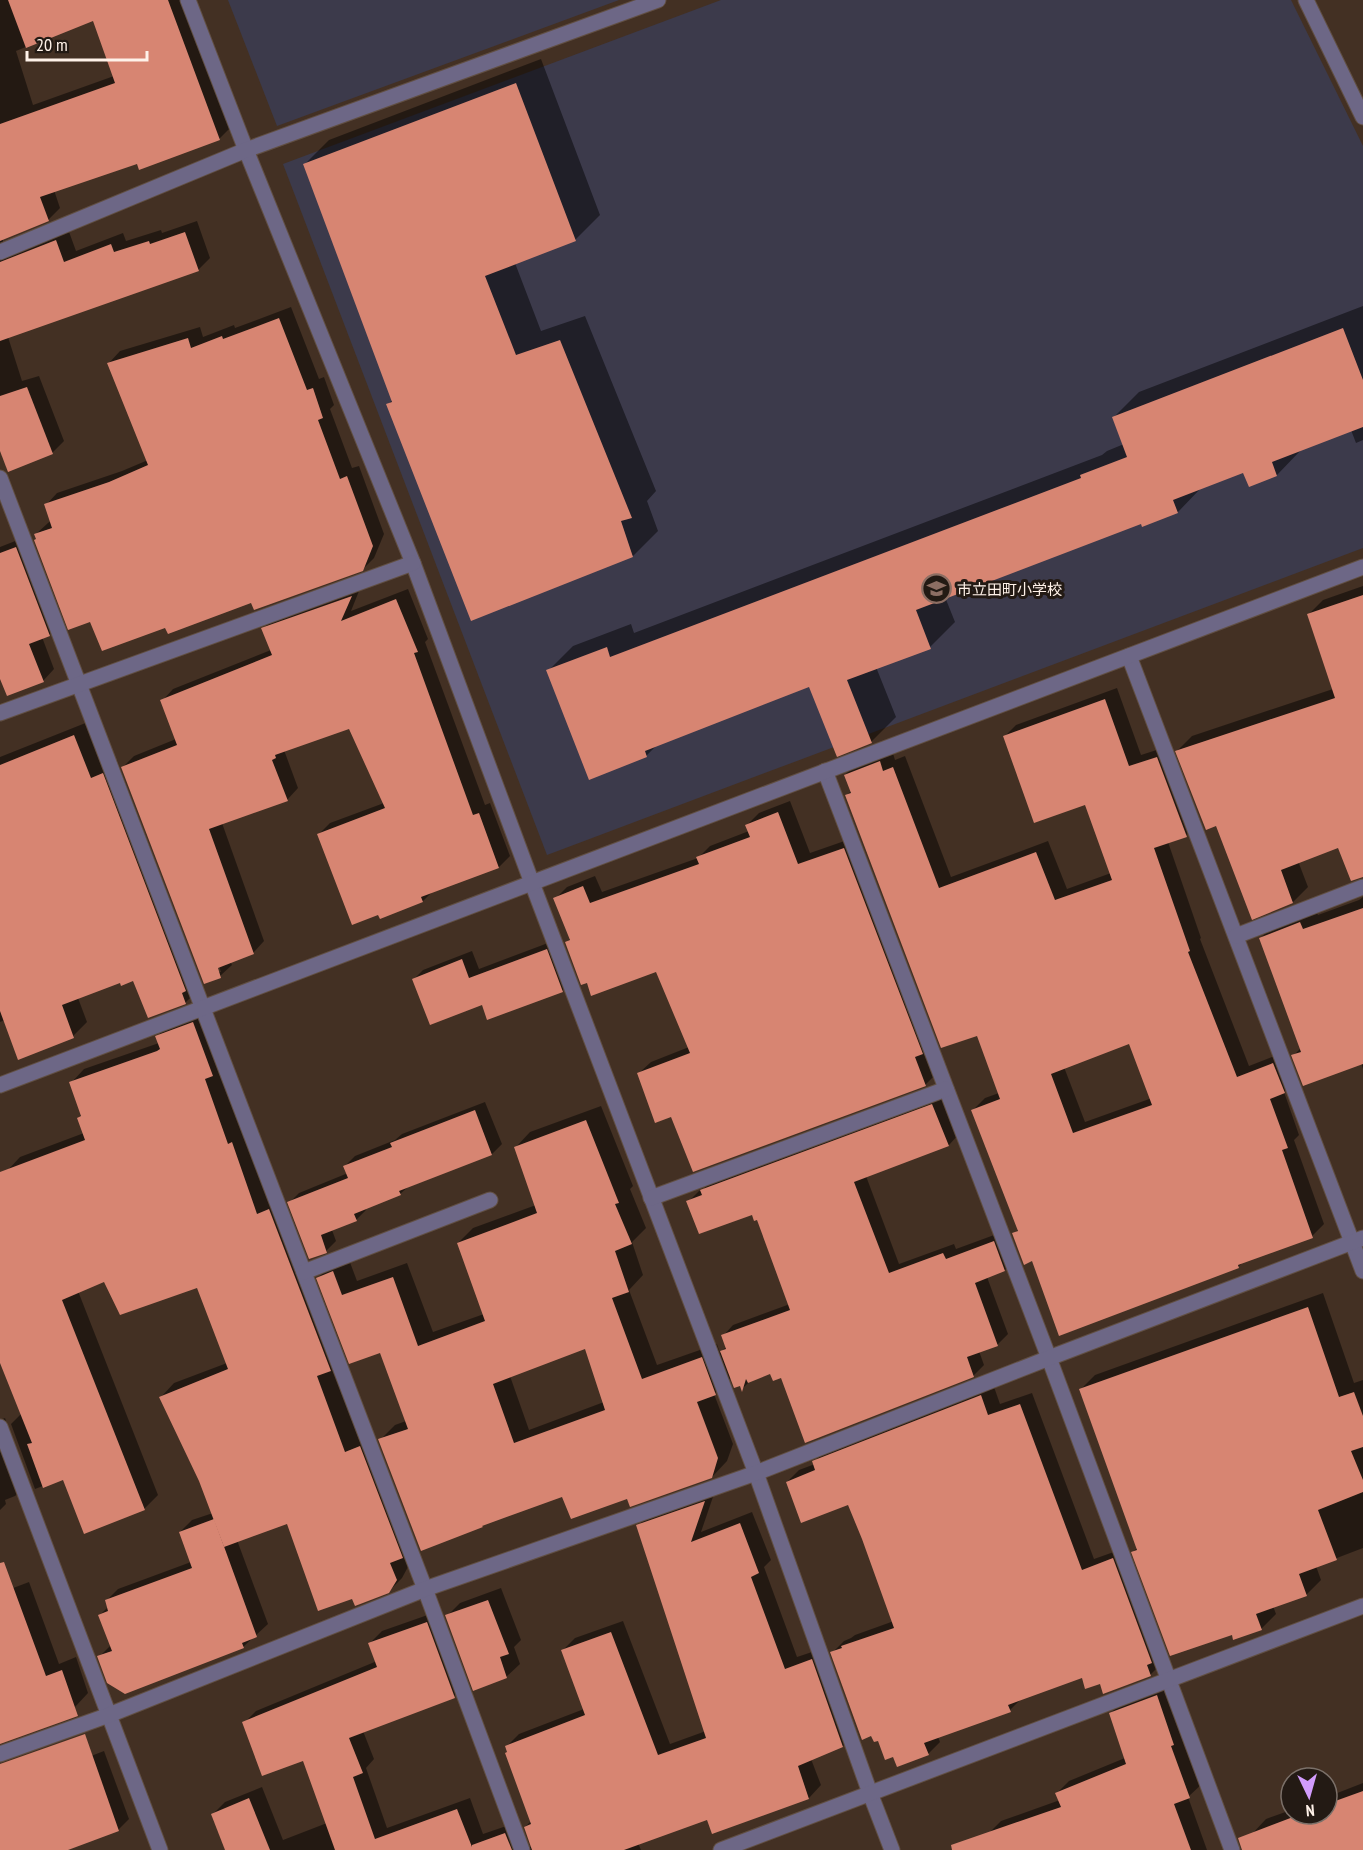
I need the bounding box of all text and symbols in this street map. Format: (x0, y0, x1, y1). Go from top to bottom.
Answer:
scale bar (27, 24, 147, 62)
text: 20 m (36, 33, 68, 56)
school or university icon: 市立田町小学校 (920, 573, 952, 605)
place label: 市立田町小学校 (957, 580, 1062, 599)
north arrow (1279, 1766, 1339, 1826)
text: N (1305, 1801, 1315, 1821)

